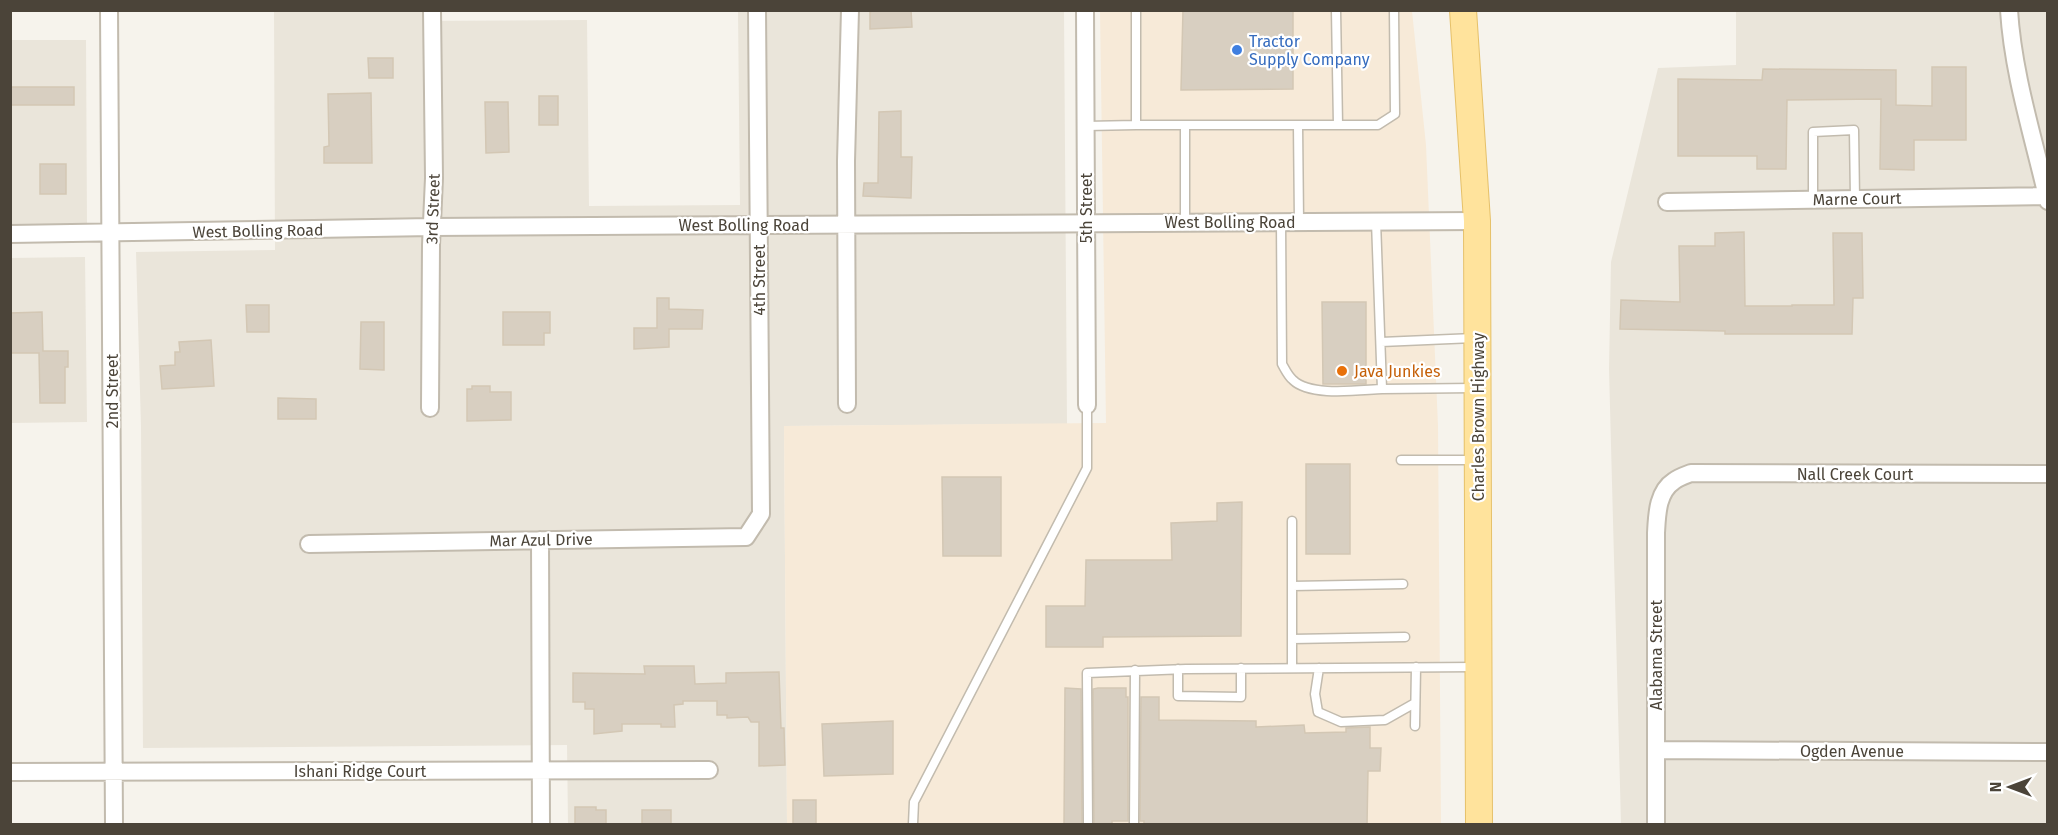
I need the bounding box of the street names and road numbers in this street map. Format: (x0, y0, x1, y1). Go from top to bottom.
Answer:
street label: 5th Street (1077, 172, 1096, 243)
street label: 3rd Street (422, 173, 444, 245)
street label: Marne Court (1812, 189, 1902, 209)
street label: West Bolling Road (1164, 213, 1296, 232)
street label: West Bolling Road (678, 216, 810, 235)
street label: West Bolling Road (192, 220, 324, 242)
street label: 4th Street (750, 244, 769, 316)
street label: Charles Brown Highway (1469, 333, 1488, 501)
street label: 2nd Street (103, 354, 122, 428)
street label: Nall Creek Court (1797, 465, 1914, 484)
street label: Mar Azul Drive (489, 530, 593, 550)
street label: Alabama Street (1647, 599, 1666, 710)
street label: Ogden Avenue (1800, 742, 1904, 761)
street label: Ishani Ridge Court (294, 762, 426, 781)

